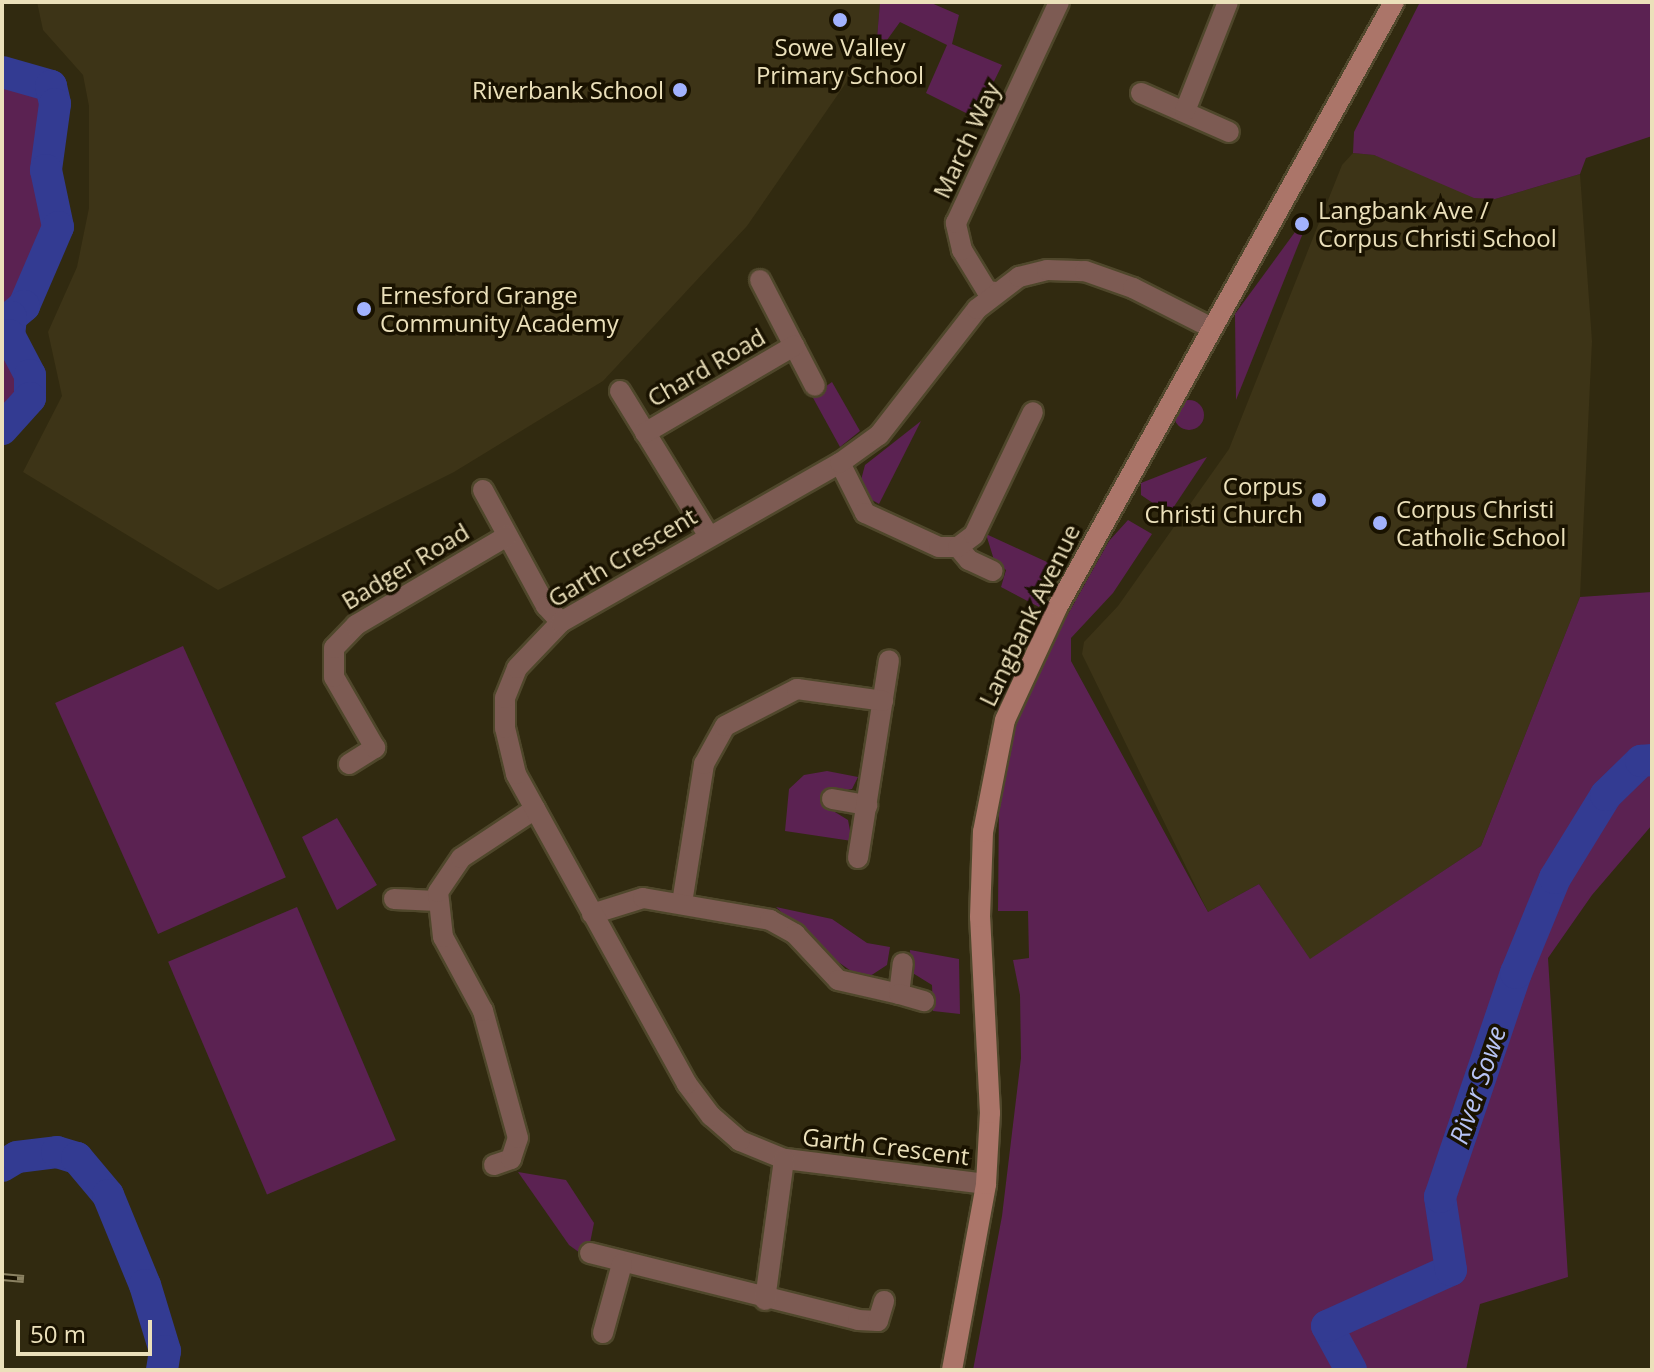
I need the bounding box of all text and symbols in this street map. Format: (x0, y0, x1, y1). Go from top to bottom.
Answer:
marker: Sowe Valley Primary School (831, 11, 849, 29)
place label: Sowe Valley Primary School (756, 33, 924, 89)
place label: Riverbank School (472, 76, 664, 104)
street label: March Way (927, 77, 1005, 203)
marker: Riverbank School (671, 81, 689, 99)
place label: Langbank Ave / Corpus Christi School (1318, 196, 1557, 252)
marker: Langbank Ave / Corpus Christi School (1293, 215, 1311, 233)
place label: Ernesford Grange Community Academy (380, 281, 619, 337)
marker: Ernesford Grange Community Academy (355, 300, 373, 318)
street label: Chard Road (642, 322, 770, 412)
place label: Corpus Christi Church (1144, 472, 1303, 528)
marker: Corpus Christi Church (1310, 491, 1328, 509)
place label: Corpus Christi Catholic School (1396, 495, 1566, 551)
street label: Garth Crescent (543, 501, 701, 613)
marker: Corpus Christi Catholic School (1371, 514, 1389, 532)
street label: Badger Road (336, 517, 474, 615)
street label: Langbank Avenue (972, 519, 1086, 711)
water label: River Sowe (1443, 1022, 1513, 1148)
street label: Garth Crescent (801, 1121, 971, 1171)
scale bar (20, 1304, 156, 1354)
text: 50 m (30, 1317, 86, 1350)

